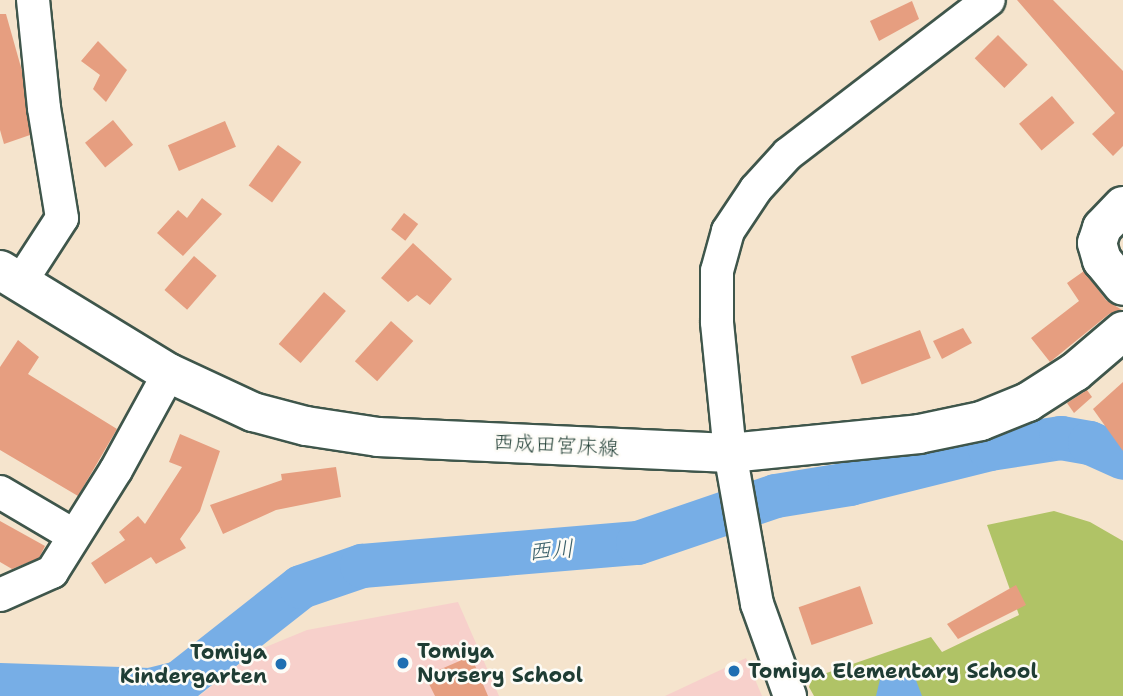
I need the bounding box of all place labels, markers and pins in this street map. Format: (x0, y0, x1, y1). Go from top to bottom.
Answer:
place label: Tomiya Nursery School (417, 638, 583, 688)
place label: Tomiya Kindergarten (120, 639, 267, 689)
marker: Tomiya Nursery School (395, 655, 411, 671)
marker: Tomiya Kindergarten (273, 656, 289, 672)
place label: Tomiya Elementary School (748, 658, 1038, 684)
marker: Tomiya Elementary School (726, 663, 742, 679)

